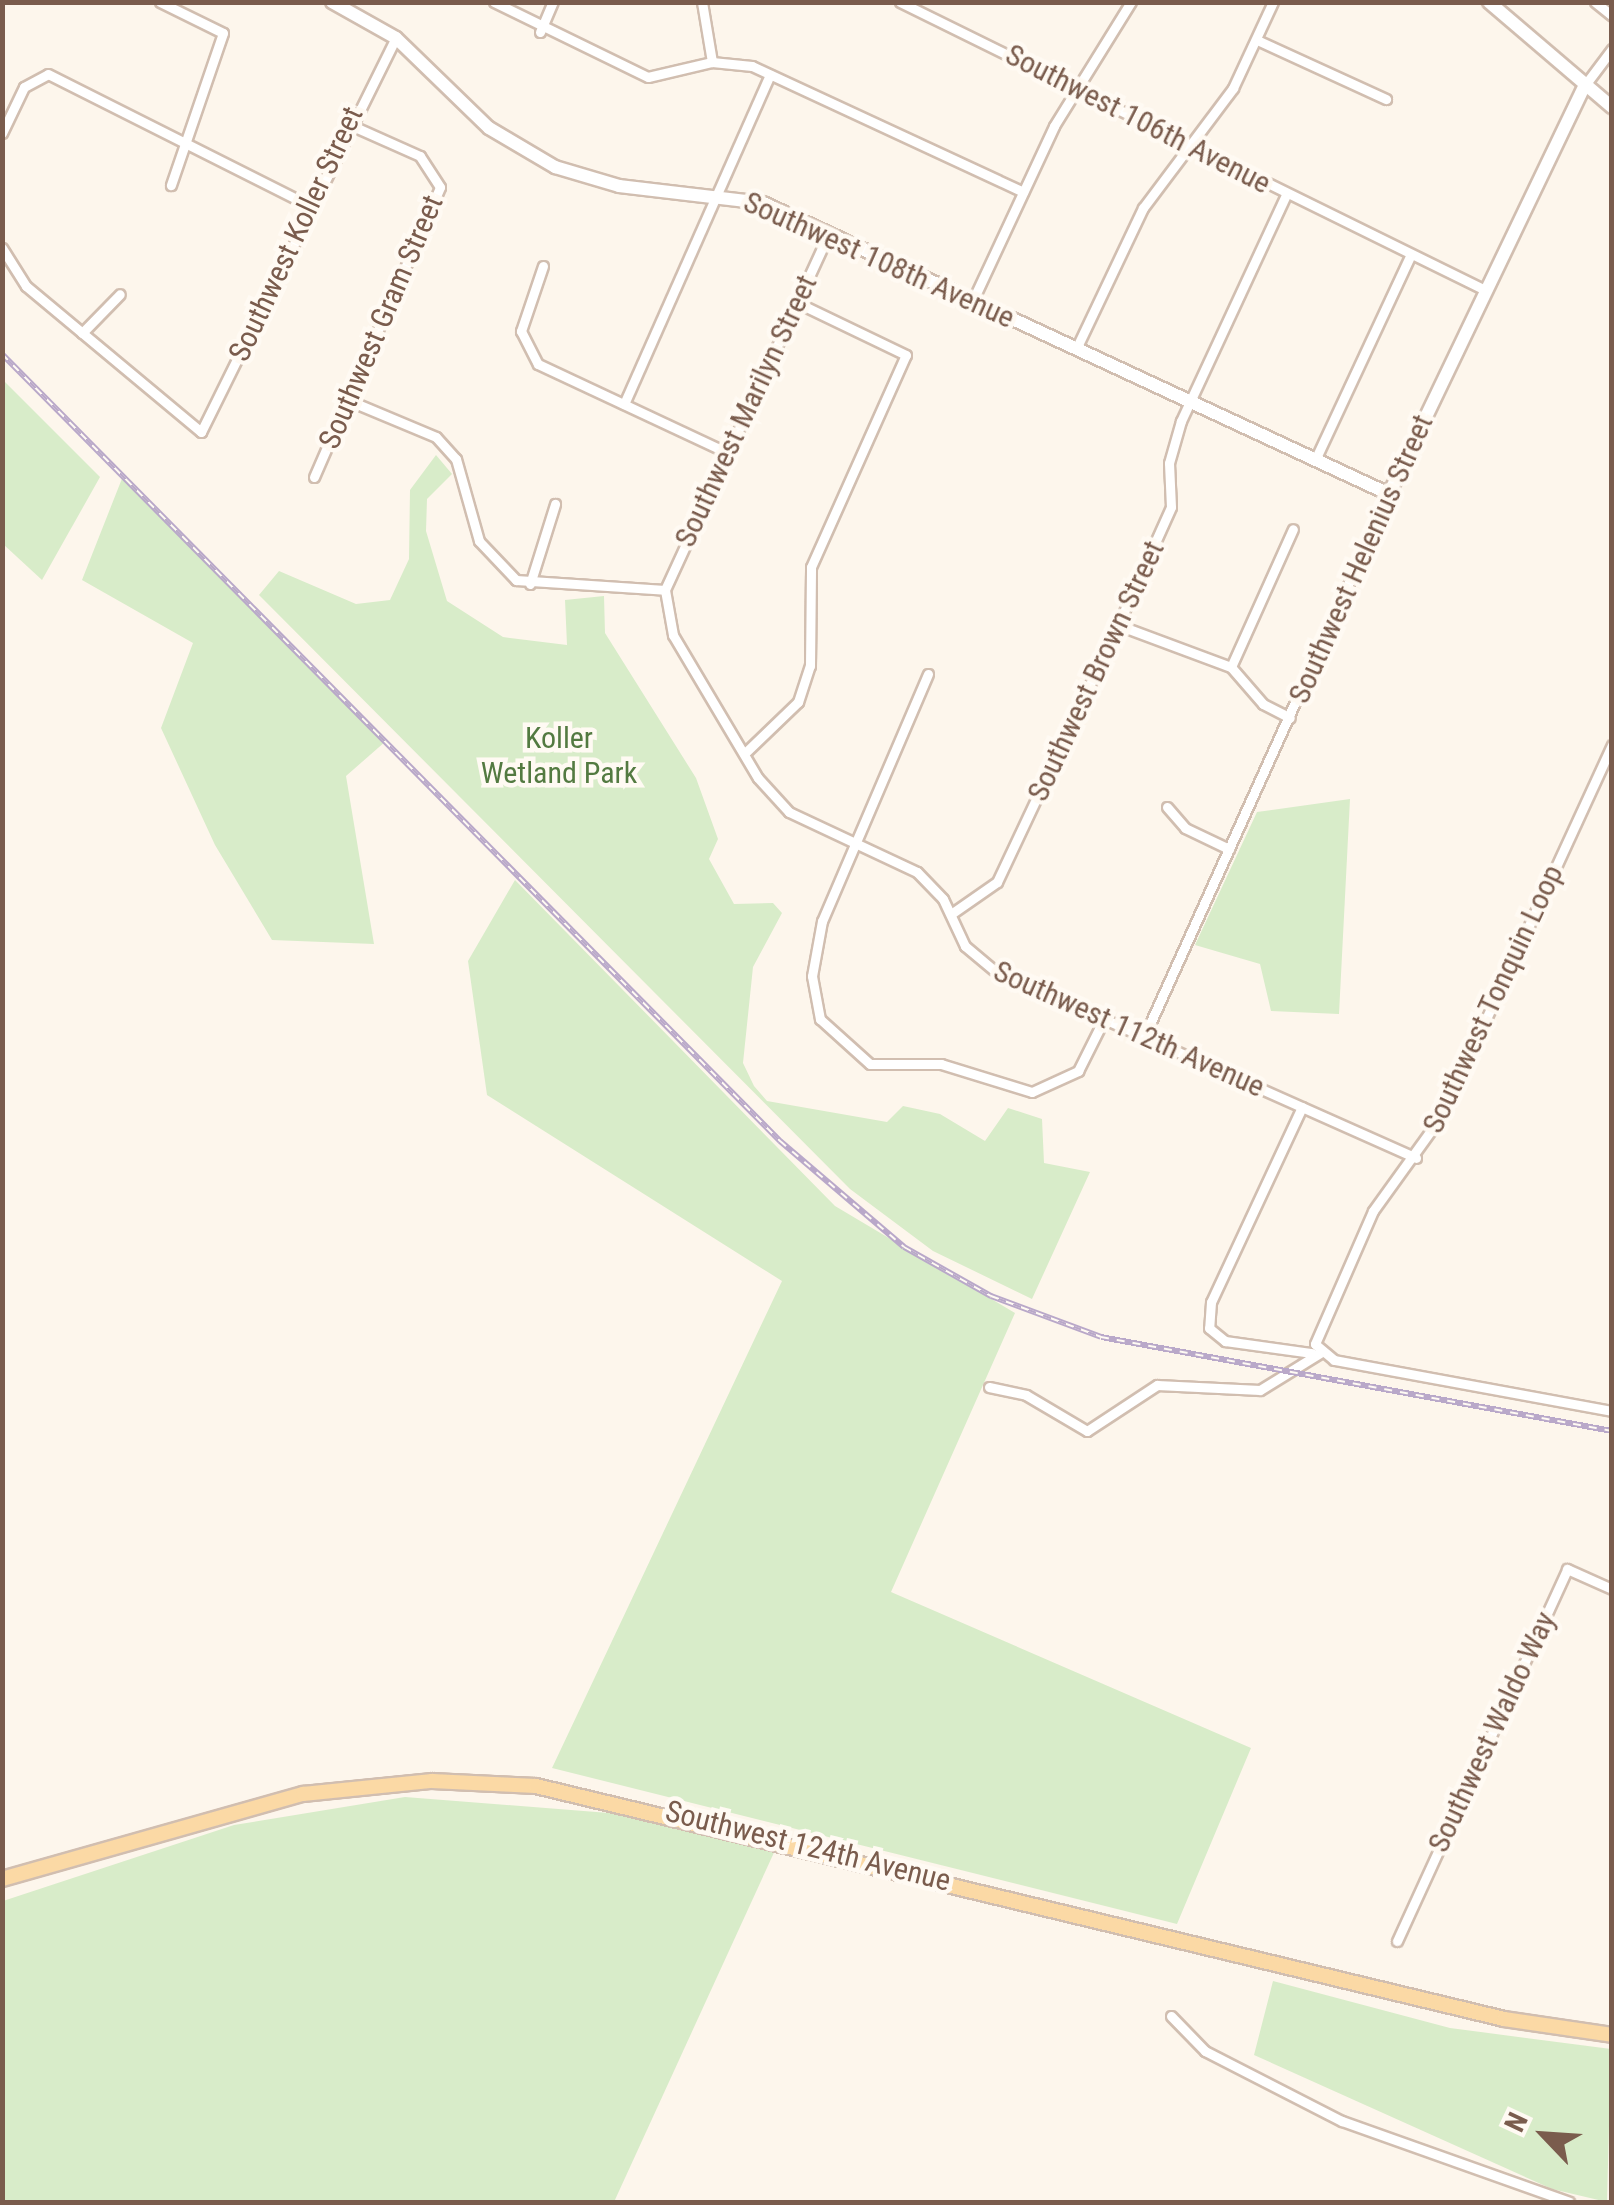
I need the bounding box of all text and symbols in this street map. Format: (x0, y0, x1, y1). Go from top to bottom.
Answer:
street label: Southwest 106th Avenue (1000, 37, 1276, 201)
street label: Southwest Koller Street (221, 101, 371, 367)
street label: Southwest 108th Avenue (738, 184, 1020, 336)
street label: Southwest Gram Street (311, 190, 451, 454)
street label: Southwest Marilyn Street (667, 269, 825, 553)
street label: Southwest Helenius Street (1281, 409, 1441, 709)
street label: Southwest Brown Street (1020, 535, 1172, 807)
park label: Koller Wetland Park (481, 720, 637, 790)
street label: Southwest Tonquin Loop (1415, 859, 1571, 1139)
street label: Southwest 112th Avenue (988, 953, 1270, 1105)
street label: Southwest Waldo Way (1421, 1606, 1563, 1858)
street label: Southwest 124th Avenue (662, 1793, 954, 1899)
north arrow (1494, 2085, 1594, 2185)
text: N (1498, 2107, 1535, 2137)

